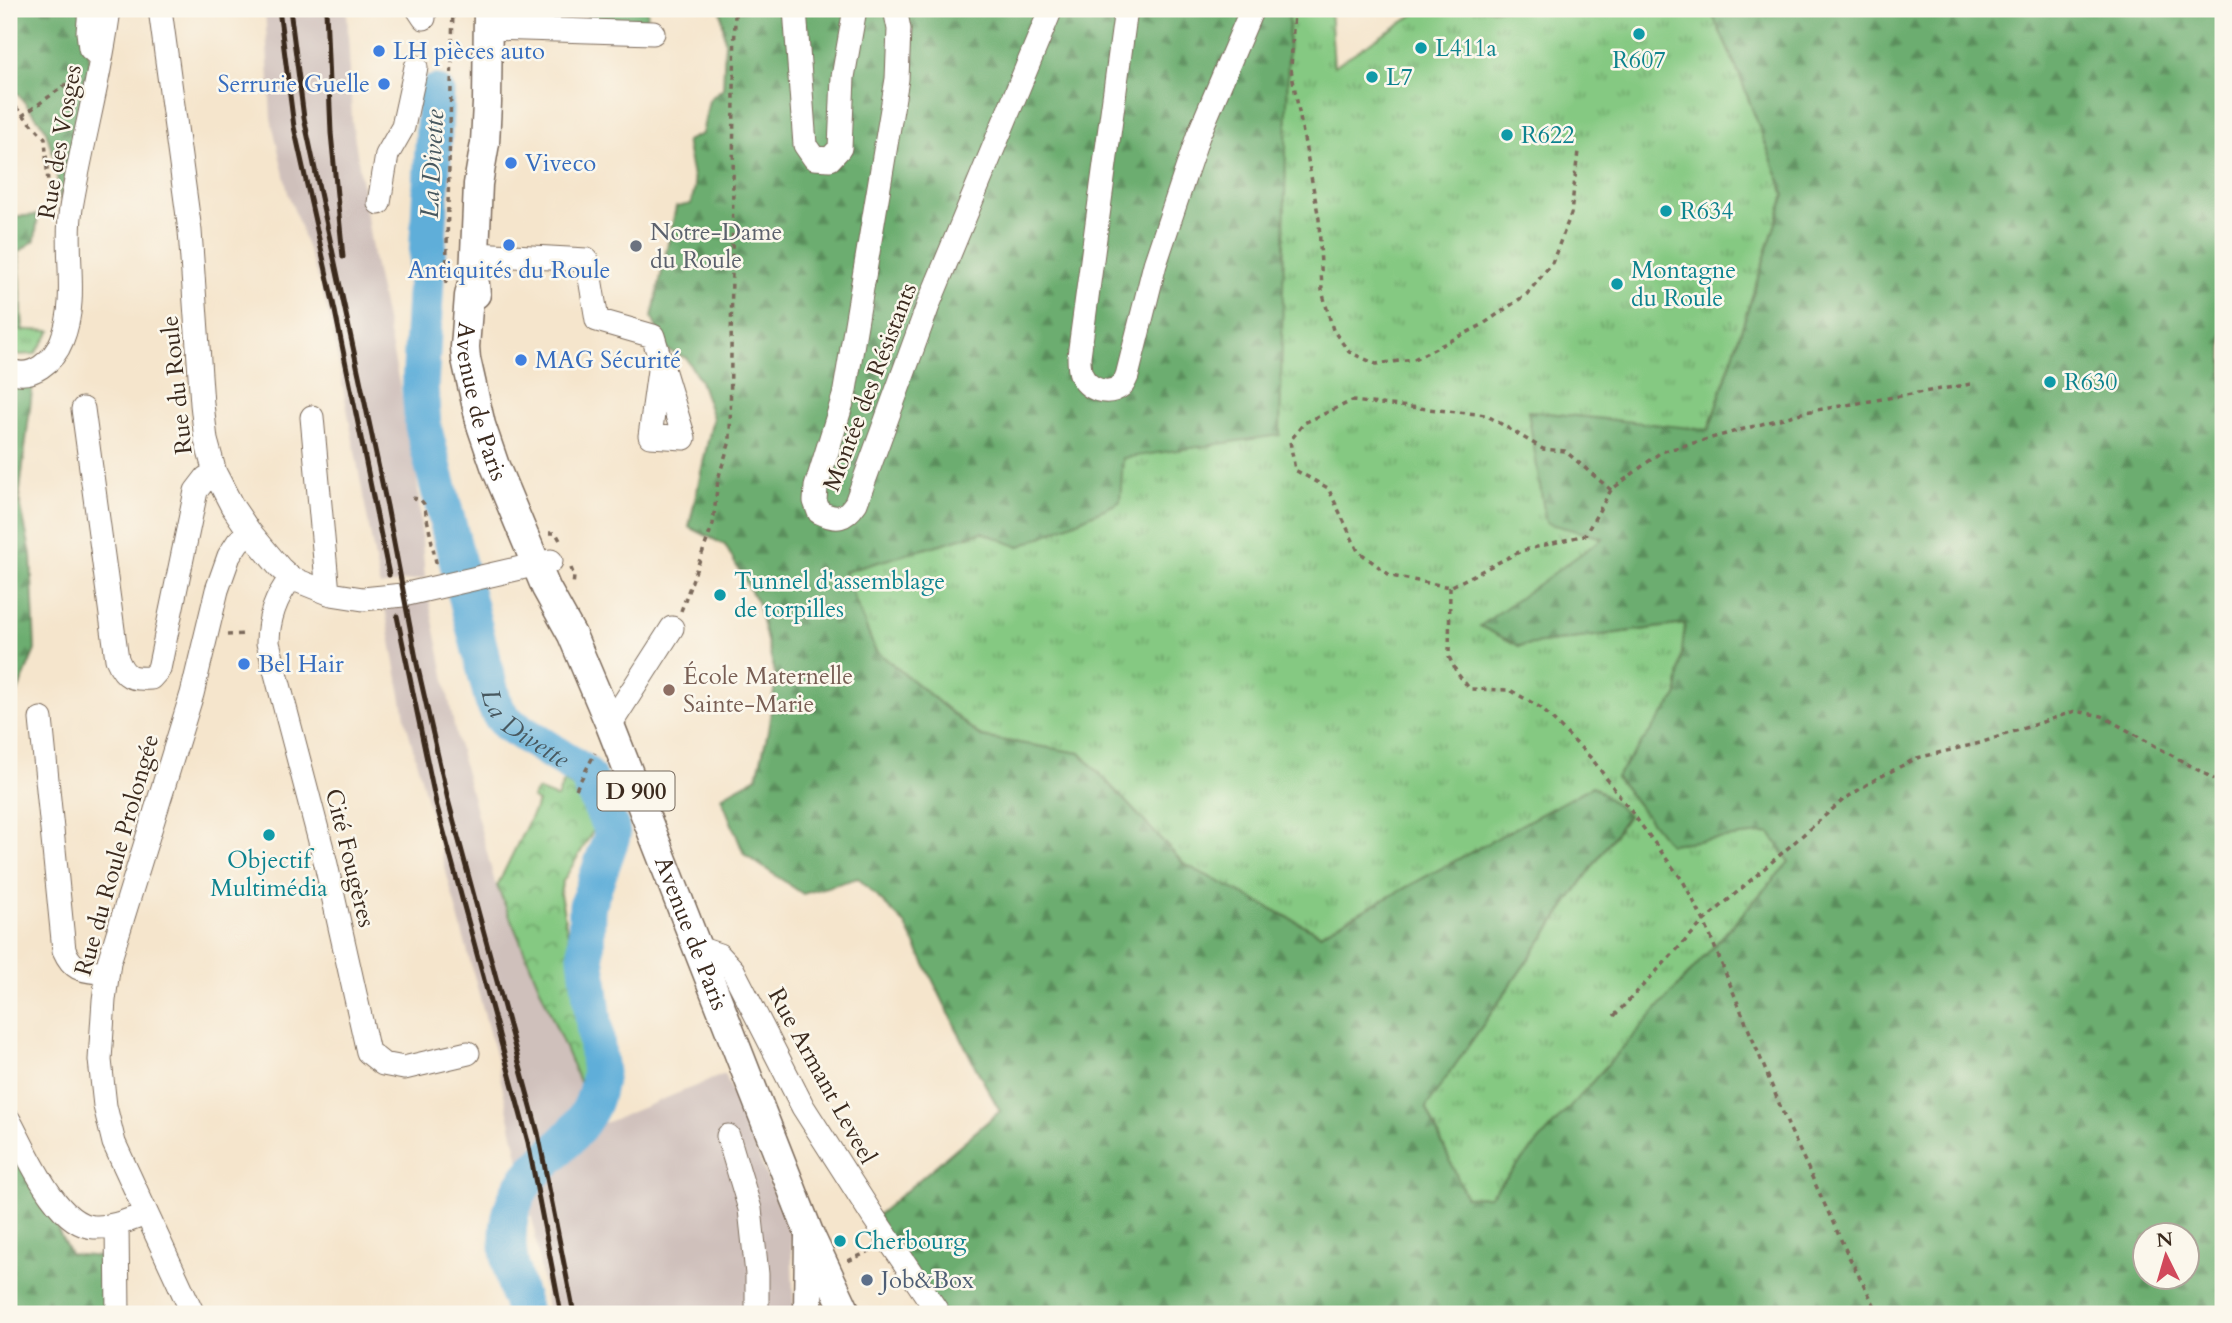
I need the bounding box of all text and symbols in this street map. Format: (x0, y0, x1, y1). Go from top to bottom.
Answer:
marker: R607 (1631, 26, 1647, 42)
place label: L411a (1435, 32, 1497, 65)
place label: LH pièces auto (393, 35, 545, 68)
marker: L411a (1413, 40, 1429, 56)
marker: LH pièces auto (371, 43, 387, 59)
place label: R607 (1612, 44, 1666, 77)
place label: L7 (1386, 61, 1413, 94)
street label: Rue des Vosges (30, 62, 90, 222)
place label: Serrurie Guelle (217, 68, 370, 101)
marker: L7 (1364, 69, 1380, 85)
marker: Serrurie Guelle (376, 76, 392, 92)
water label: La Divette (412, 108, 452, 219)
place label: R622 (1521, 119, 1575, 152)
marker: R622 (1499, 127, 1515, 143)
place label: Viveco (525, 147, 596, 180)
marker: Viveco (503, 155, 519, 171)
place label: R634 (1680, 195, 1734, 228)
marker: R634 (1658, 203, 1674, 219)
place label: Notre-Dame du Roule (650, 216, 782, 277)
marker: Antiquités du Roule (501, 237, 517, 253)
marker: Notre-Dame du Roule (628, 238, 644, 254)
place label: Antiquités du Roule (408, 254, 610, 287)
place label: Montagne du Roule (1631, 254, 1736, 315)
marker: Montagne du Roule (1609, 276, 1625, 292)
street label: Montée des Résistants (815, 278, 925, 496)
street label: Rue du Roule (153, 314, 201, 456)
street label: Avenue de Paris (448, 321, 516, 486)
place label: MAG Sécurité (535, 344, 681, 377)
marker: MAG Sécurité (513, 352, 529, 368)
place label: R630 (2064, 366, 2118, 399)
marker: R630 (2042, 374, 2058, 390)
place label: Tunnel d'assemblage de torpilles (734, 565, 945, 626)
marker: Tunnel d'assemblage de torpilles (712, 587, 728, 603)
place label: Bel Hair (258, 648, 344, 681)
marker: Bel Hair (236, 656, 252, 672)
place label: École Maternelle Sainte-Marie (683, 660, 853, 721)
marker: École Maternelle Sainte-Marie (661, 682, 677, 698)
water label: La Divette (473, 685, 577, 777)
street label: Rue du Roule Prolongée (67, 730, 167, 980)
road number: D 900 (598, 772, 674, 810)
street label: Cité Fougères (317, 785, 383, 931)
marker: Objectif Multimédia (261, 827, 277, 843)
place label: Objectif Multimédia (210, 844, 328, 905)
street label: Avenue de Paris (647, 851, 737, 1015)
street label: Rue Armant Leveel (760, 982, 884, 1170)
north arrow (2130, 1222, 2200, 1292)
place label: Cherbourg (854, 1225, 967, 1258)
text: N (2155, 1226, 2174, 1254)
marker: Cherbourg (832, 1233, 848, 1249)
place label: Job&Box (878, 1264, 974, 1297)
marker: Job&Box (859, 1272, 875, 1288)

